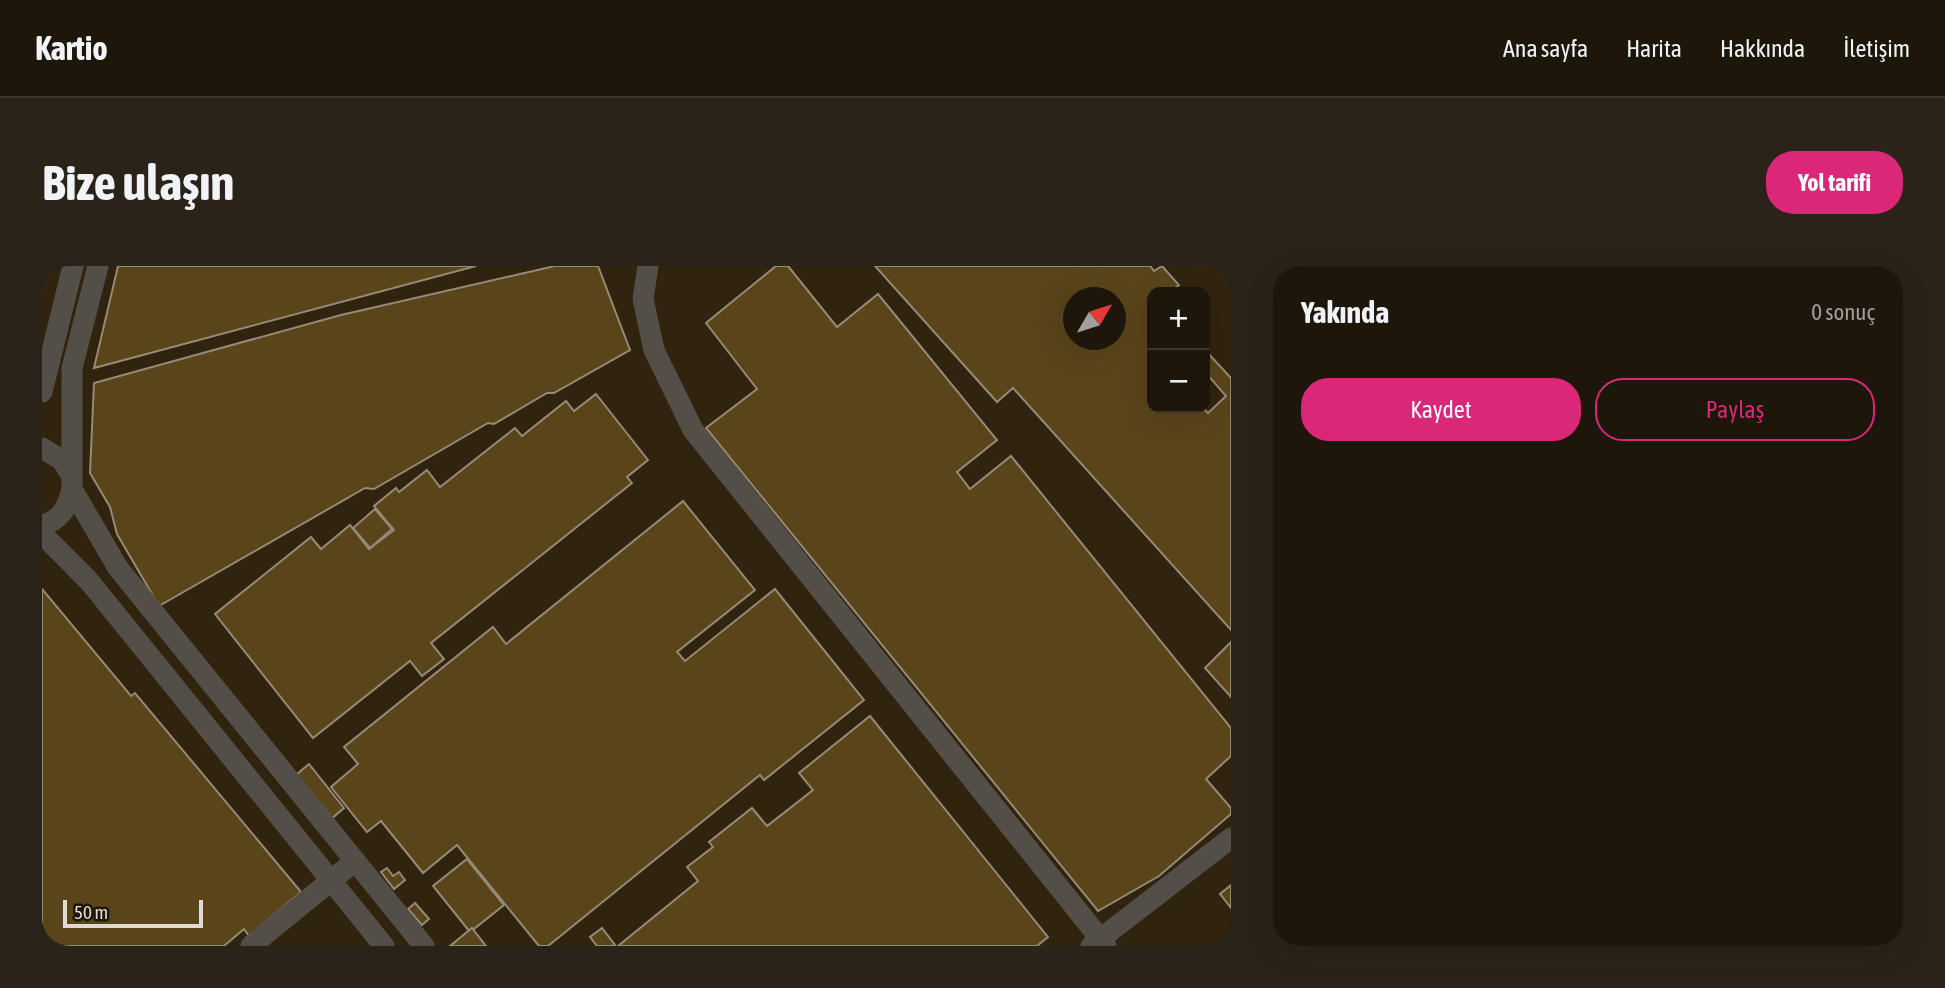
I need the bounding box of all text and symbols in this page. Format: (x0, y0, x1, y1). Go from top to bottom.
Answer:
text: Kartio (35, 29, 108, 67)
text: Ana sayfa (1503, 35, 1588, 62)
text: Harita (1626, 35, 1682, 62)
text: Hakkında (1720, 35, 1805, 62)
text: İletişim (1843, 35, 1910, 62)
button: Yol tarifi (1766, 151, 1903, 214)
text: Bize ulaşın (42, 154, 234, 210)
north arrow (1063, 287, 1126, 350)
map controls (1147, 287, 1210, 413)
button: + (1147, 287, 1210, 350)
text: Yakında (1301, 295, 1389, 329)
text: 0 sonuç (1811, 299, 1875, 325)
button: − (1147, 350, 1210, 413)
button: Kaydet (1301, 378, 1581, 441)
button: Paylaş (1595, 378, 1875, 441)
scale bar (63, 897, 203, 929)
text: 50 m (74, 901, 108, 923)

